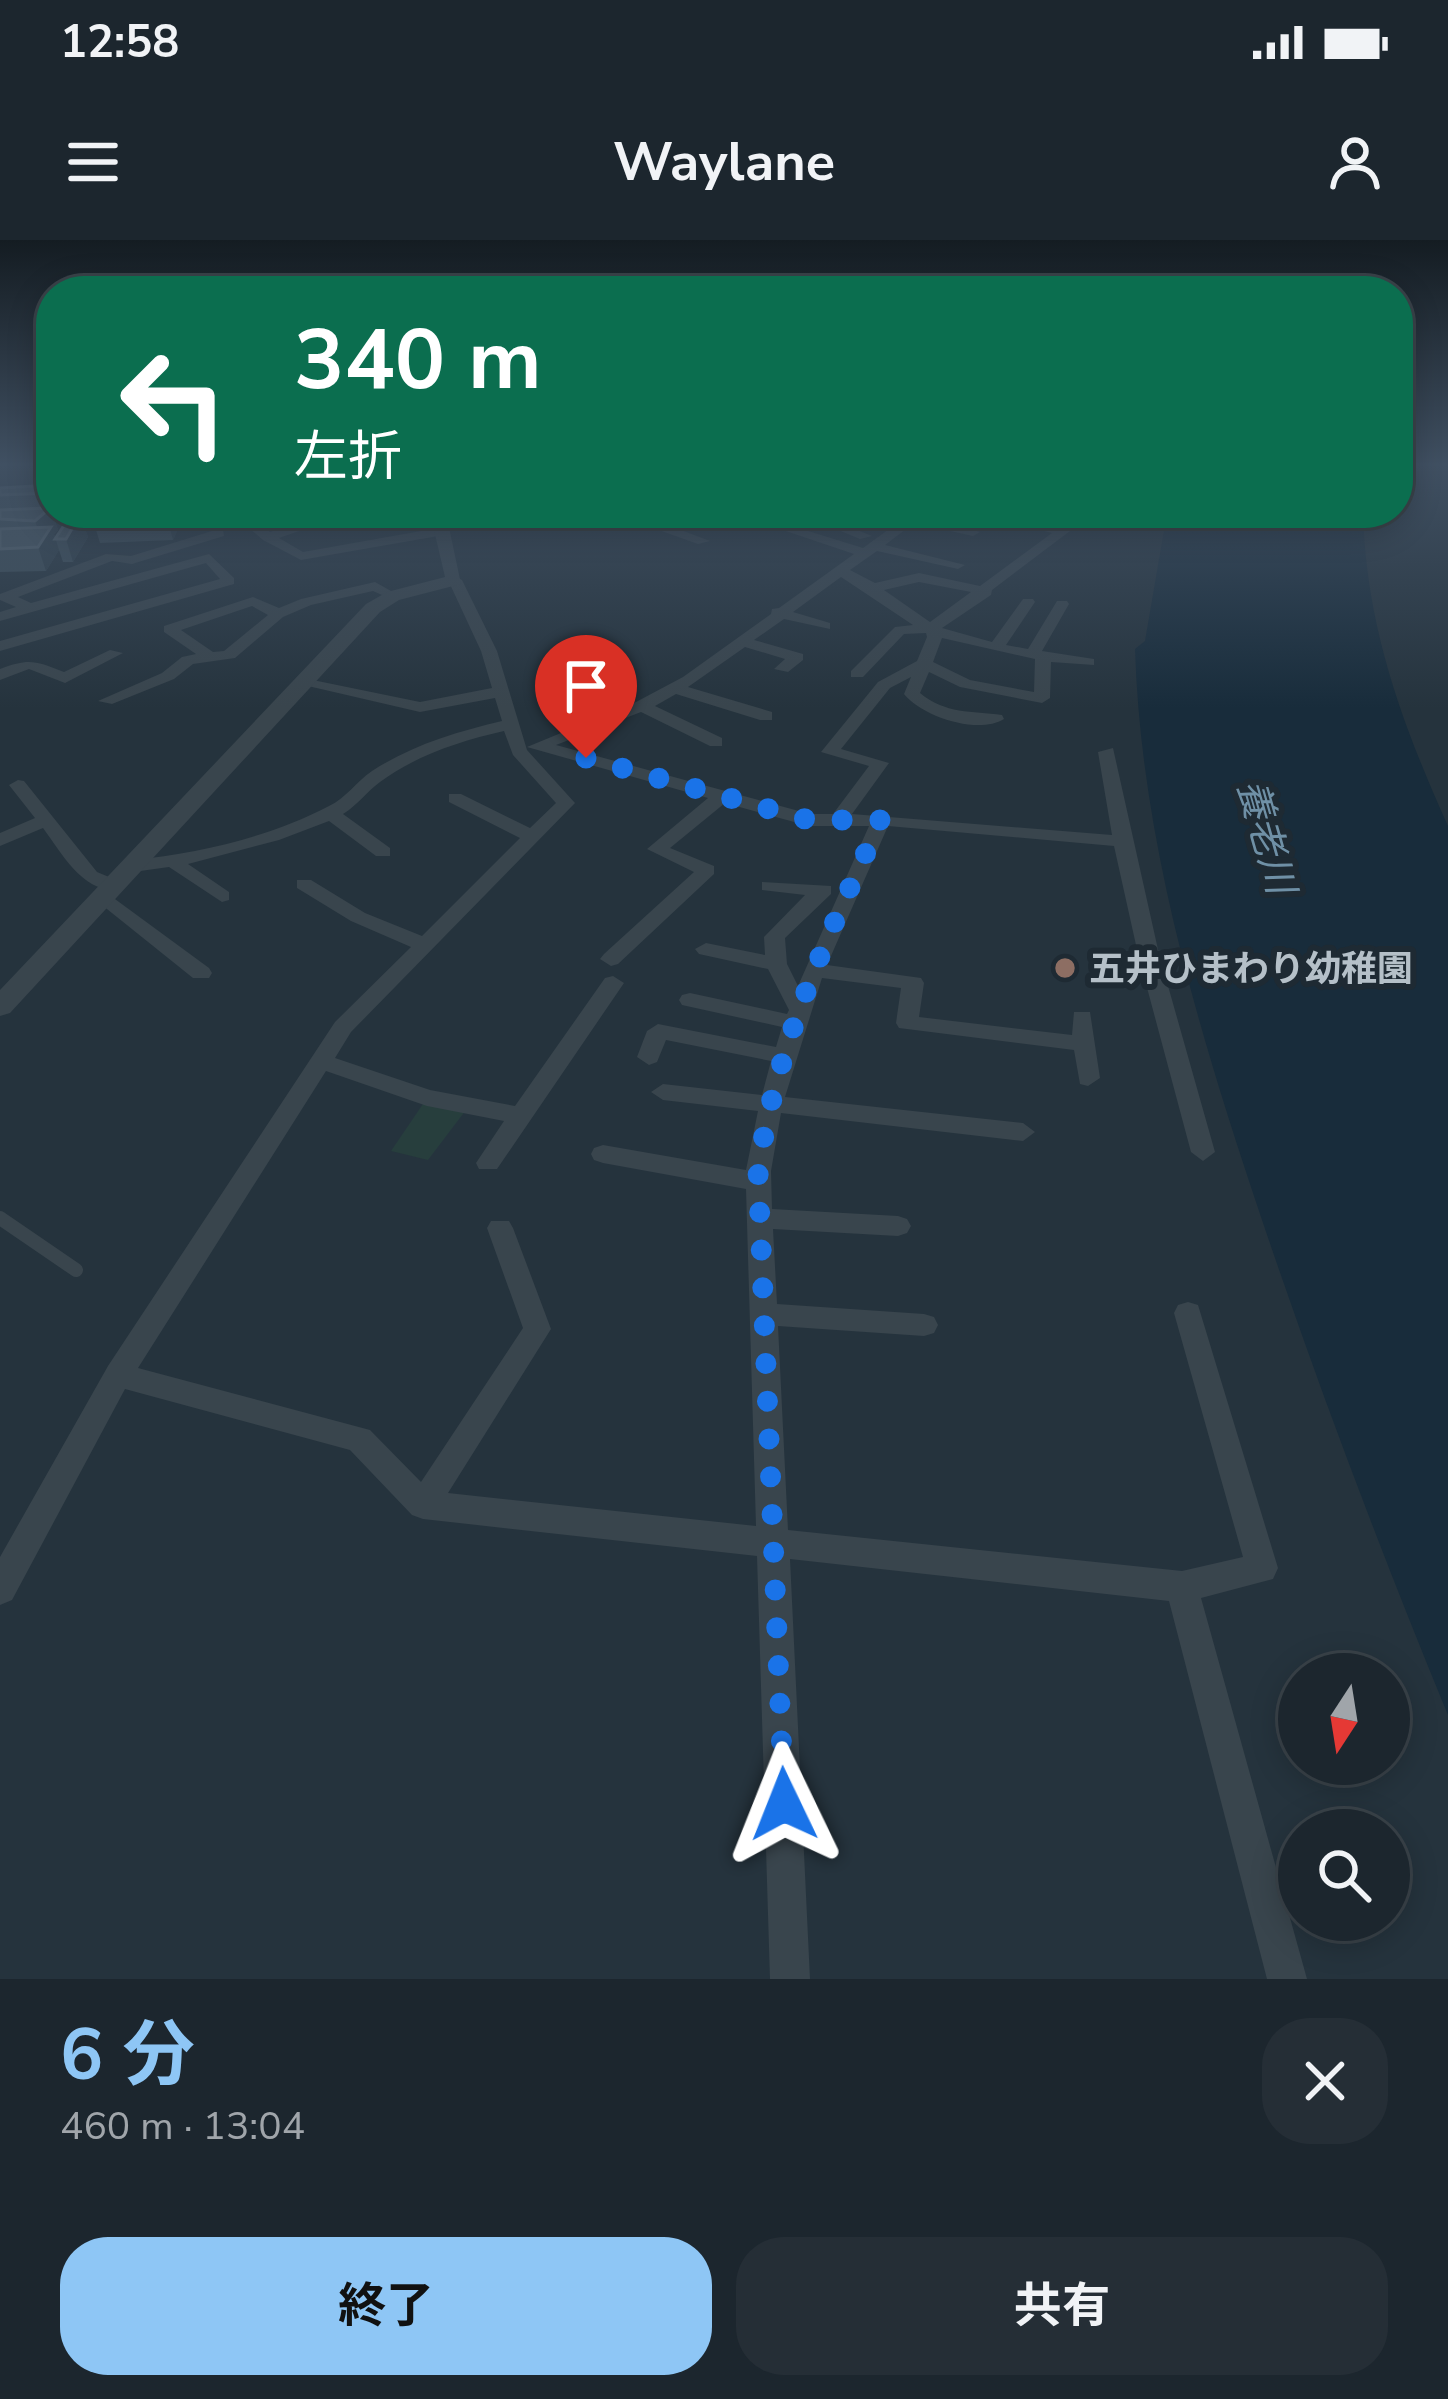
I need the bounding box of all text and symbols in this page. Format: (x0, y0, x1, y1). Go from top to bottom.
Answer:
text: 12:58 (60, 12, 179, 73)
text: Waylane (613, 125, 835, 199)
icon: menu (60, 129, 126, 195)
icon: person (1322, 129, 1388, 195)
text: 340 m (294, 303, 542, 418)
icon: left (96, 324, 252, 480)
text: 左折 (294, 420, 402, 494)
pin (535, 635, 637, 758)
icon: arrive (553, 653, 619, 719)
water label: 養老川 (1224, 773, 1308, 904)
place label: 五井ひまわり幼稚園 (1089, 945, 1413, 994)
marker: 五井ひまわり幼稚園 (1052, 955, 1078, 981)
north arrow (1278, 1653, 1410, 1785)
map controls (1278, 1653, 1410, 1941)
position arrow (721, 1741, 847, 1867)
button: search (1278, 1809, 1410, 1941)
text: 6 分 (60, 2006, 195, 2104)
button: close (1262, 2018, 1388, 2144)
text: 460 m · 13:04 (60, 2100, 305, 2153)
button: 終了 (60, 2237, 712, 2375)
button: 共有 (736, 2237, 1388, 2375)

